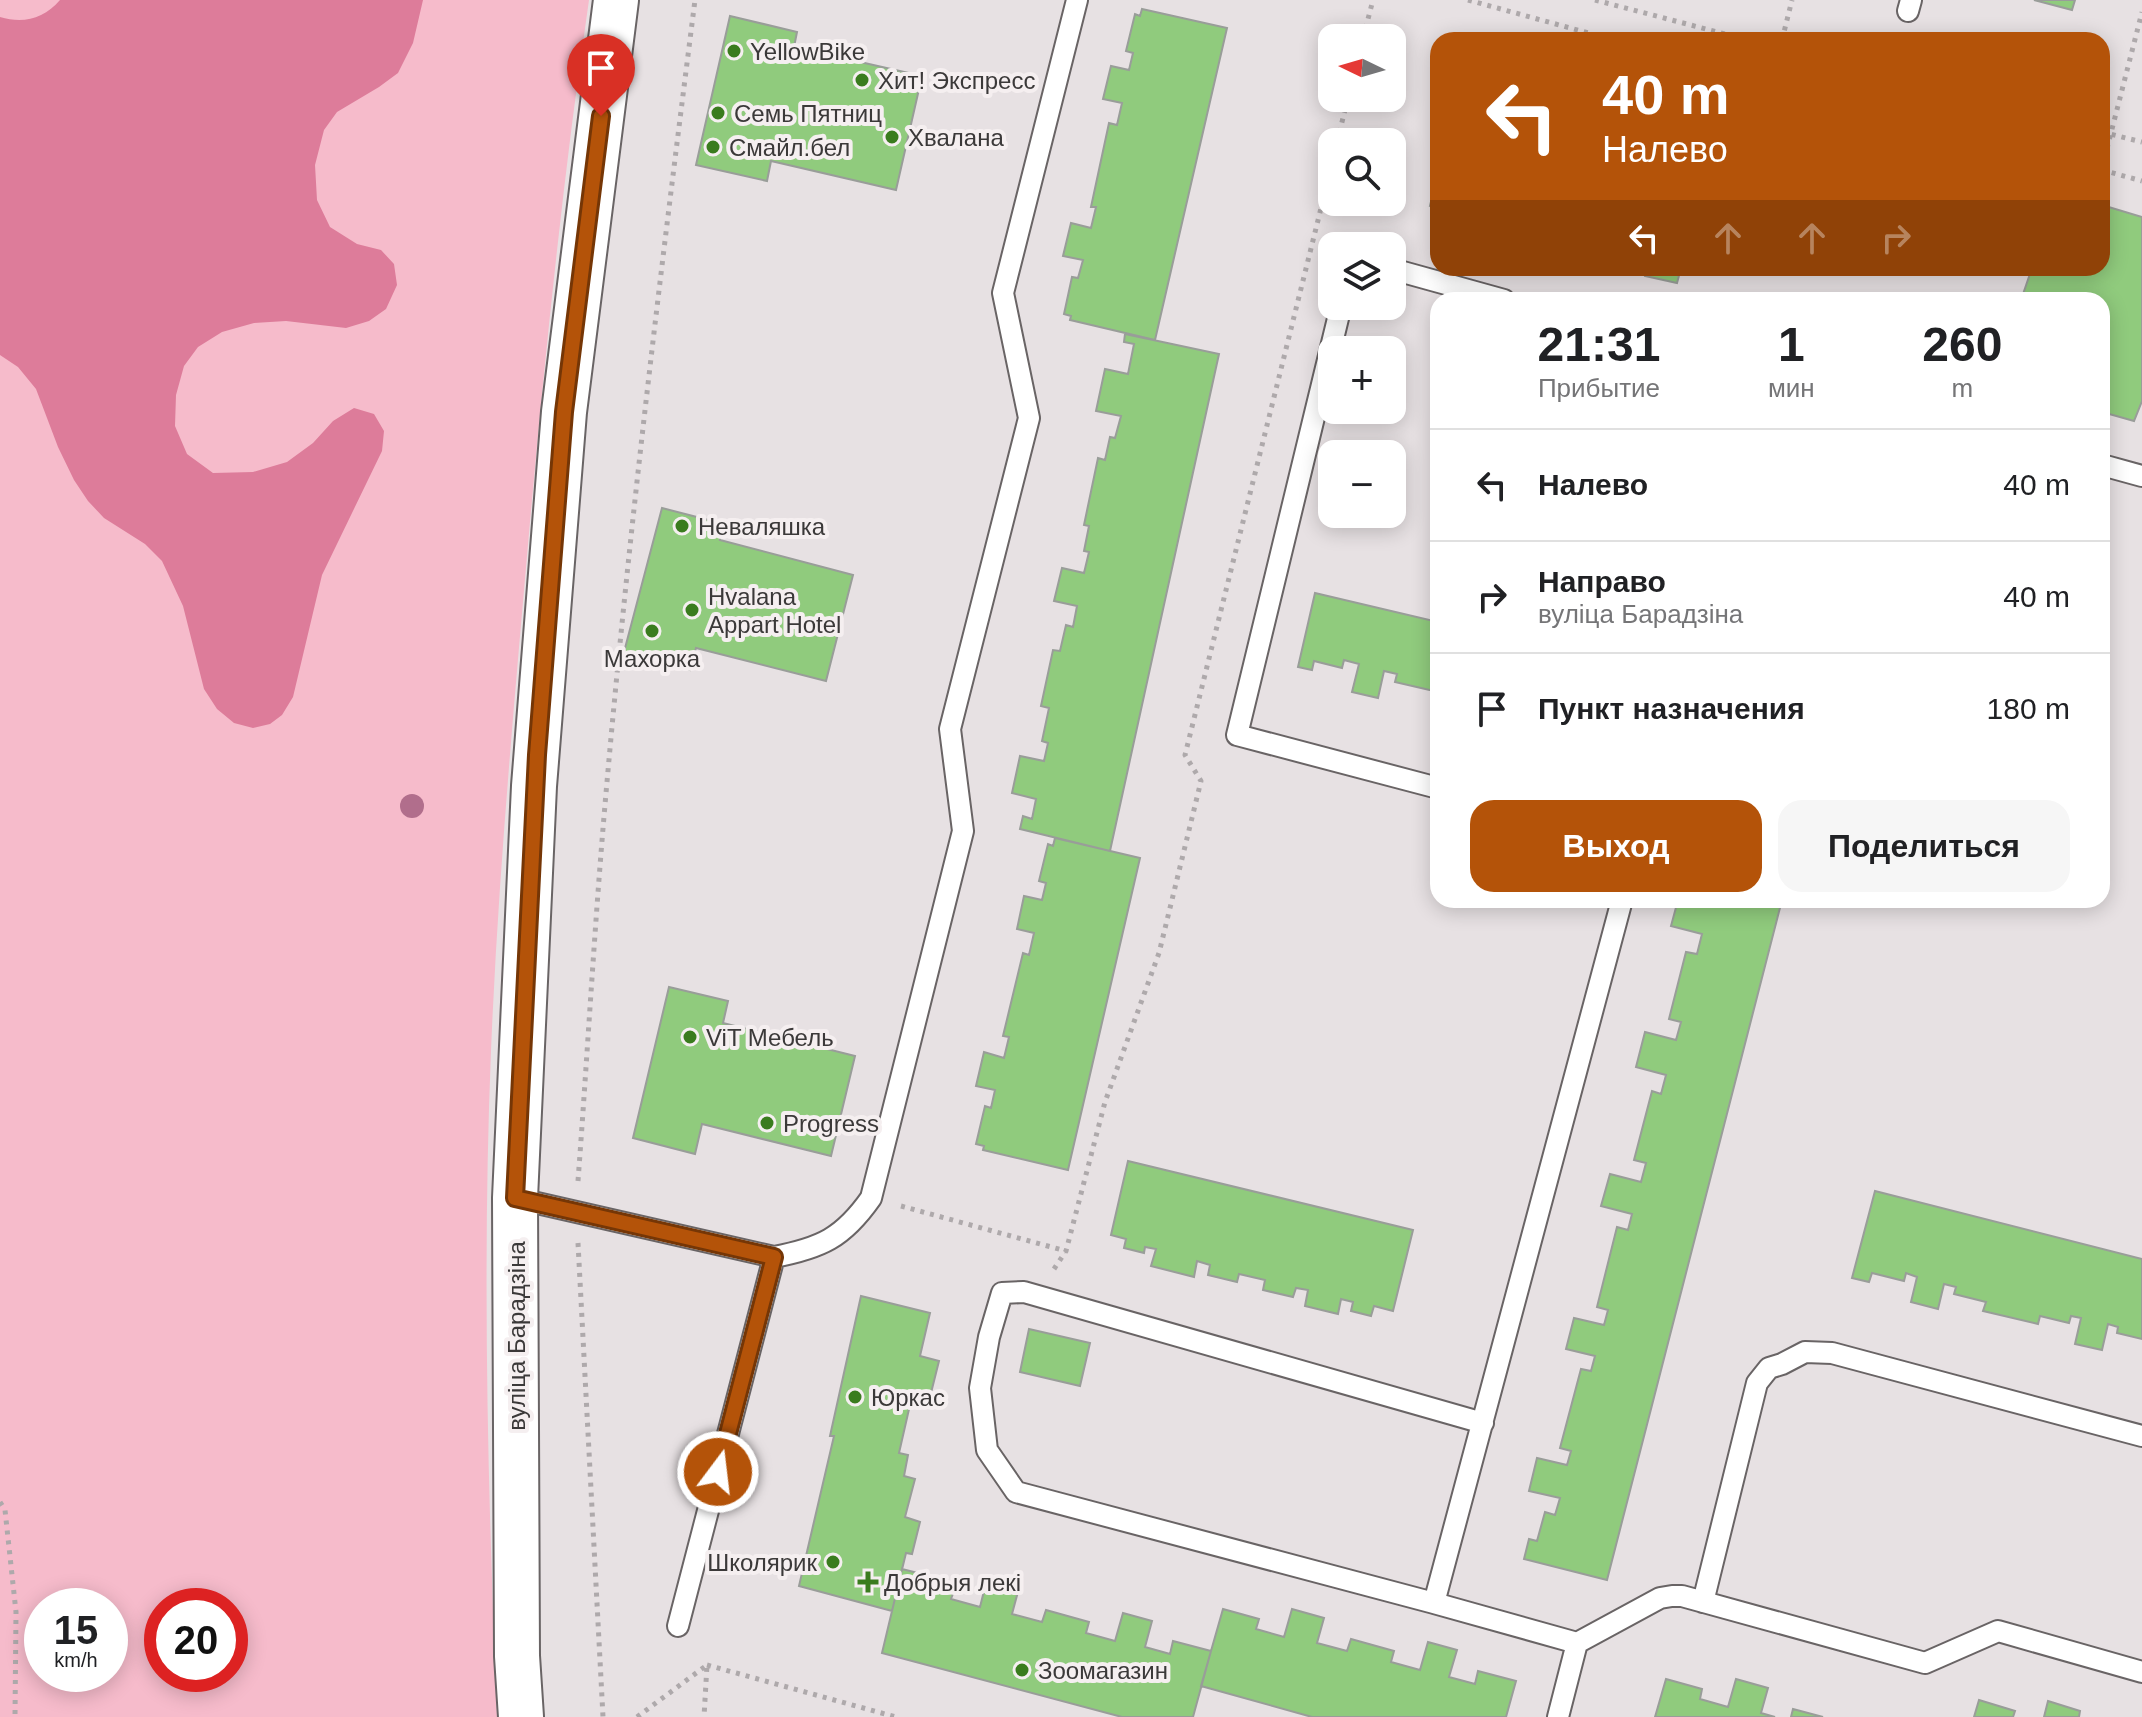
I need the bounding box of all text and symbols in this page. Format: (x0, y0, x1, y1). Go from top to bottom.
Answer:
north arrow (1318, 24, 1406, 112)
map controls (1318, 24, 1406, 528)
pin (567, 34, 635, 116)
place label: YellowBike (750, 38, 865, 65)
marker: YellowBike (725, 42, 743, 60)
icon: arrive (579, 46, 623, 90)
text: 40 m (1602, 63, 1730, 126)
icon: left (1470, 64, 1574, 168)
place label: Хит! Экспресс (878, 67, 1035, 94)
marker: Хит! Экспресс (853, 71, 871, 89)
place label: Семь Пятниц (734, 100, 882, 127)
marker: Семь Пятниц (709, 104, 727, 122)
place label: Хвалана (908, 124, 1004, 151)
marker: Хвалана (883, 128, 901, 146)
button: search (1318, 128, 1406, 216)
text: Налево (1602, 129, 1728, 170)
place label: Смайл.бел (729, 134, 850, 161)
marker: Смайл.бел (704, 138, 722, 156)
icon: left (1622, 216, 1666, 260)
icon: ahead (1706, 216, 1750, 260)
icon: ahead (1790, 216, 1834, 260)
icon: right (1874, 216, 1918, 260)
button: layers (1318, 232, 1406, 320)
text: 21:31 (1538, 318, 1660, 371)
text: 1 (1778, 318, 1805, 371)
text: 260 (1922, 318, 2002, 371)
button: + (1318, 336, 1406, 424)
text: Прибытие (1538, 373, 1660, 403)
text: мин (1768, 373, 1815, 403)
text: m (1952, 373, 1973, 403)
button: − (1318, 440, 1406, 528)
icon: left (1470, 463, 1514, 507)
text: Налево (1538, 468, 1648, 501)
text: 40 m (2003, 468, 2070, 501)
place label: Неваляшка (698, 513, 826, 540)
marker: Неваляшка (673, 517, 691, 535)
text: Направо (1538, 565, 1666, 598)
icon: right (1470, 575, 1514, 619)
text: 40 m (2003, 580, 2070, 613)
place label: Hvalana Appart Hotel (708, 583, 841, 638)
text: вуліца Барадзіна (1538, 599, 1743, 629)
marker: Hvalana Appart Hotel (683, 601, 701, 619)
marker: Махорка (643, 622, 661, 640)
place label: Махорка (604, 645, 701, 672)
icon: arrive (1470, 687, 1514, 731)
text: Пункт назначения (1538, 692, 1805, 725)
text: 180 m (1987, 692, 2070, 725)
button: Выход (1470, 800, 1762, 892)
button: Поделиться (1778, 800, 2070, 892)
place label: ViT Мебель (706, 1024, 834, 1051)
marker: ViT Мебель (681, 1028, 699, 1046)
place label: Progress (783, 1110, 879, 1137)
marker: Progress (758, 1114, 776, 1132)
street label: вуліца Барадзіна (503, 1241, 530, 1431)
place label: Юркас (871, 1384, 945, 1411)
marker: Юркас (846, 1388, 864, 1406)
position arrow (676, 1430, 760, 1514)
place label: Школярик (707, 1549, 817, 1576)
marker: Школярик (824, 1553, 842, 1571)
place label: Добрыя лекі (884, 1569, 1021, 1596)
marker: Добрыя лекі (859, 1573, 877, 1591)
speed limit sign: 20 (144, 1588, 248, 1692)
text: 15 (54, 1608, 98, 1652)
text: km/h (54, 1649, 98, 1671)
place label: Зоомагазин (1038, 1657, 1168, 1684)
marker: Зоомагазин (1013, 1661, 1031, 1679)

